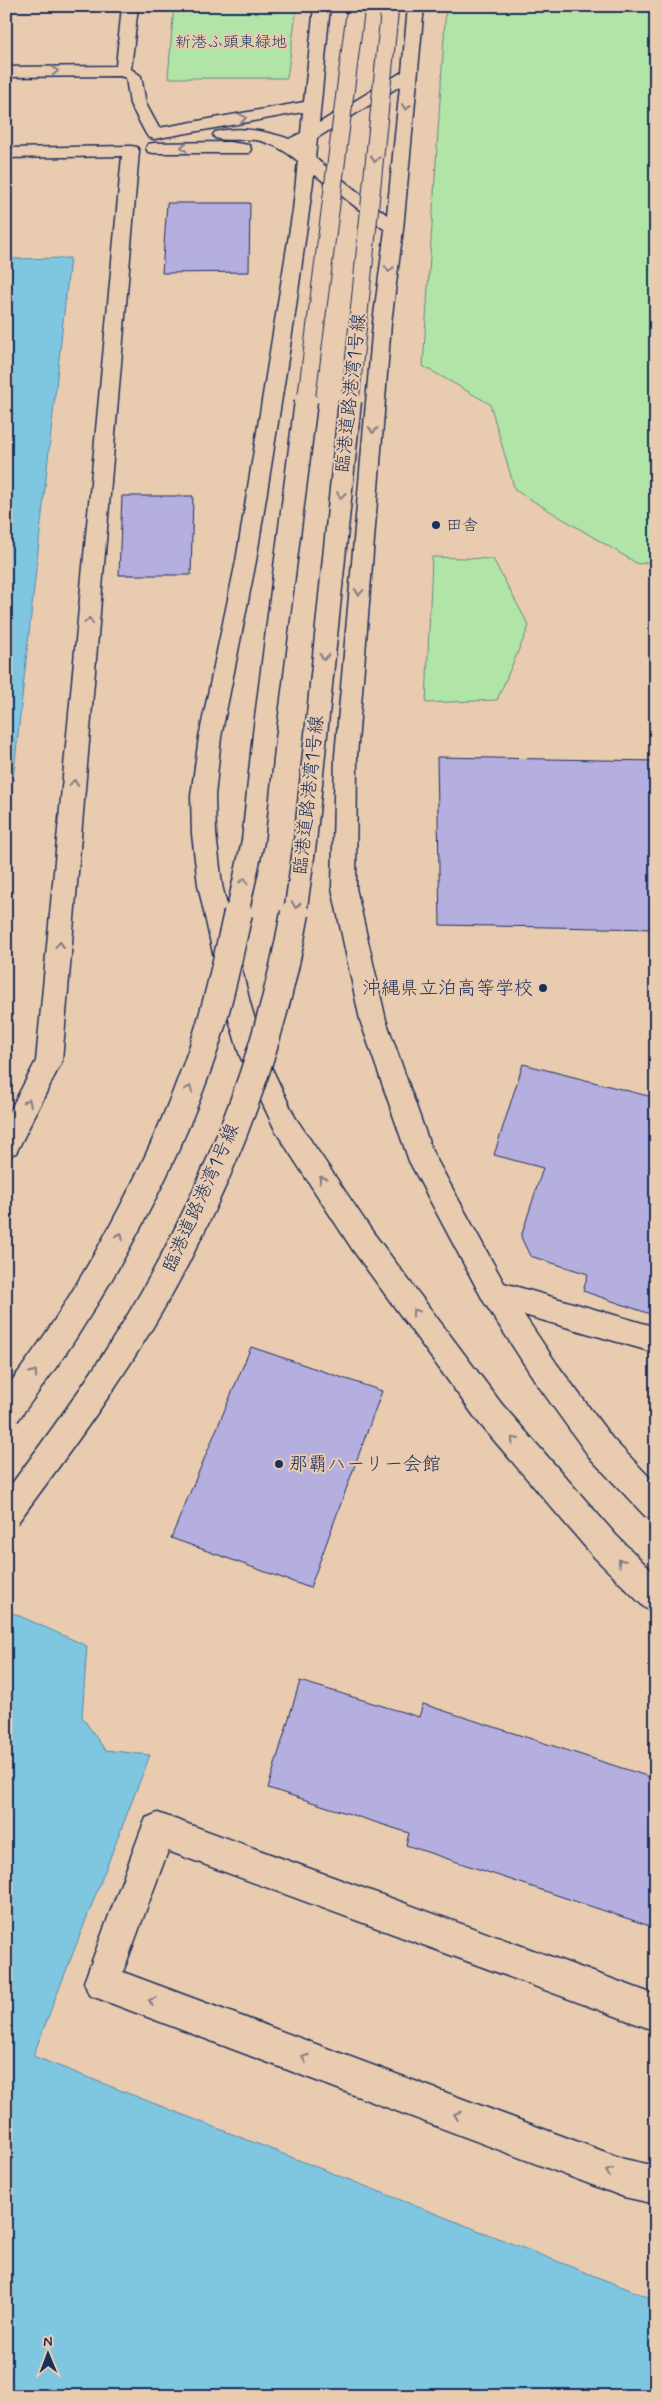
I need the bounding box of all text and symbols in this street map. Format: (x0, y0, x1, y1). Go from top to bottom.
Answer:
park label: 新港ふ頭東緑地 (175, 32, 287, 53)
one-way arrow (52, 66, 59, 76)
one-way arrow (401, 103, 412, 111)
one-way arrow (239, 114, 248, 124)
one-way arrow (179, 142, 187, 153)
one-way arrow (370, 156, 381, 164)
one-way arrow (384, 265, 395, 273)
street label: 臨港道路港湾1号線 (330, 312, 372, 474)
one-way arrow (368, 427, 379, 435)
one-way arrow (336, 491, 347, 499)
place label: 田舎 (446, 515, 478, 536)
marker: 田舎 (430, 519, 442, 531)
one-way arrow (354, 588, 365, 596)
one-way arrow (83, 617, 94, 625)
one-way arrow (319, 653, 330, 661)
street label: 臨港道路港湾1号線 (288, 714, 330, 876)
one-way arrow (68, 779, 79, 787)
one-way arrow (238, 877, 249, 886)
one-way arrow (291, 901, 302, 909)
one-way arrow (54, 940, 65, 948)
place label: 沖縄県立泊高等学校 (362, 976, 533, 1001)
marker: 沖縄県立泊高等学校 (537, 982, 549, 994)
one-way arrow (183, 1085, 193, 1094)
one-way arrow (22, 1098, 32, 1107)
street label: 臨港道路港湾1号線 (157, 1120, 245, 1276)
one-way arrow (319, 1175, 328, 1184)
one-way arrow (114, 1232, 124, 1241)
one-way arrow (412, 1308, 421, 1317)
one-way arrow (28, 1370, 37, 1379)
one-way arrow (511, 1437, 520, 1446)
place label: 那覇ハーリー会館 (289, 1452, 441, 1477)
marker: 那覇ハーリー会館 (273, 1458, 285, 1470)
one-way arrow (618, 1559, 627, 1568)
one-way arrow (149, 1997, 157, 2007)
one-way arrow (301, 2054, 309, 2064)
one-way arrow (453, 2111, 461, 2121)
one-way arrow (605, 2168, 614, 2178)
north arrow (22, 2330, 72, 2380)
text: N (43, 2333, 53, 2351)

